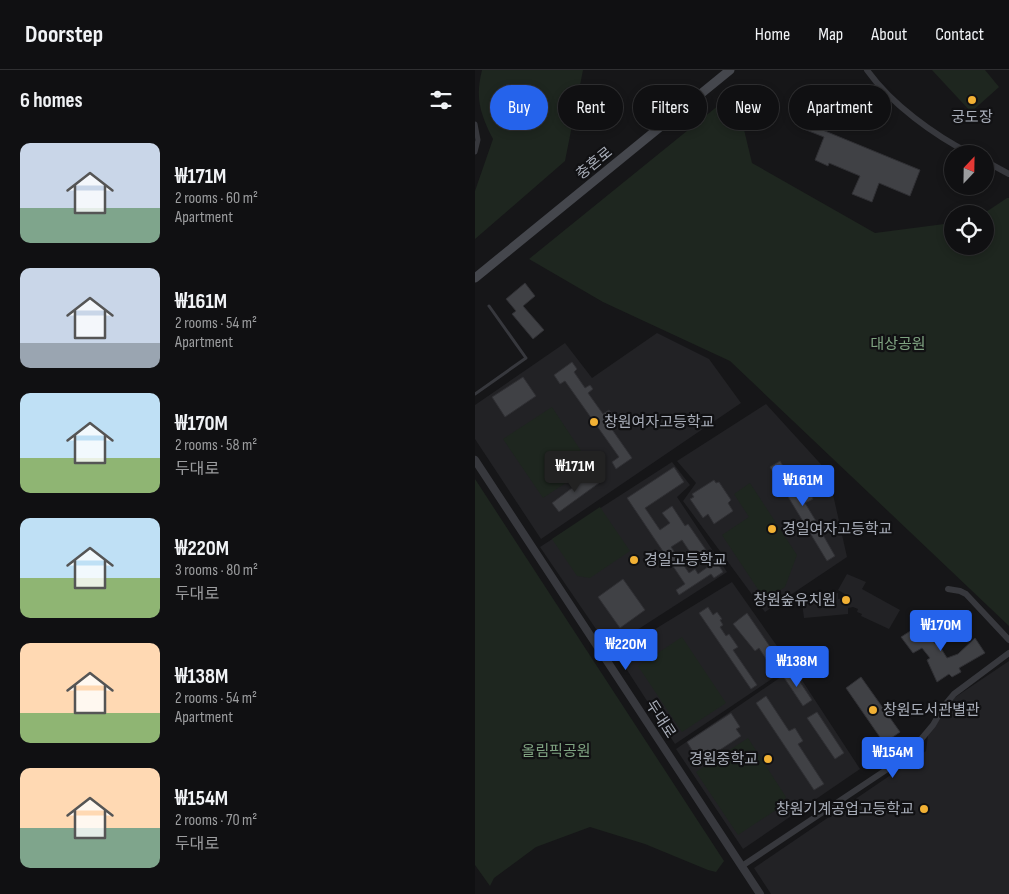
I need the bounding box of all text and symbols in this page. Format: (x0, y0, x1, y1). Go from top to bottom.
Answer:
text: Doorstep (25, 20, 103, 49)
text: Home (755, 24, 790, 45)
text: Map (818, 24, 843, 45)
text: About (871, 24, 907, 45)
text: Contact (935, 24, 984, 45)
chip: Buy (490, 85, 548, 130)
chip: Rent (558, 85, 623, 130)
chip: Filters (633, 85, 707, 130)
chip: New (717, 85, 779, 130)
chip: Apartment (789, 85, 891, 130)
icon: filters (427, 86, 455, 114)
text: 6 homes (20, 88, 83, 113)
marker: 궁도장 (966, 94, 978, 106)
place label: 궁도장 (951, 108, 993, 127)
street label: 충혼로 (572, 143, 616, 184)
north arrow (944, 145, 994, 195)
map controls (944, 145, 994, 255)
icon: home (60, 163, 120, 223)
text: ₩171M (175, 164, 226, 189)
text: 2 rooms · 60 m² (175, 189, 258, 208)
button: locate (944, 205, 994, 255)
text: Apartment (175, 208, 233, 227)
icon: home (60, 288, 120, 348)
text: ₩161M (175, 289, 227, 314)
text: 2 rooms · 54 m² (175, 314, 257, 333)
text: Apartment (175, 333, 233, 352)
park label: 대상공원 (870, 335, 926, 354)
text: ₩170M (175, 411, 228, 436)
icon: home (60, 413, 120, 473)
place label: 창원여자고등학교 (604, 413, 714, 432)
marker: 창원여자고등학교 (588, 416, 600, 428)
text: 2 rooms · 58 m² (175, 436, 257, 455)
pin: ₩171M (540, 450, 610, 493)
text: ₩171M (556, 457, 595, 476)
text: 두대로 (175, 460, 219, 479)
pin: ₩161M (768, 464, 838, 507)
text: ₩161M (783, 471, 823, 490)
place label: 경일여자고등학교 (782, 520, 892, 539)
marker: 경일여자고등학교 (766, 523, 778, 535)
text: ₩220M (175, 536, 229, 561)
icon: home (60, 538, 120, 598)
place label: 경일고등학교 (644, 551, 727, 570)
marker: 경일고등학교 (628, 554, 640, 566)
text: 3 rooms · 80 m² (175, 561, 258, 580)
text: 두대로 (175, 585, 219, 604)
place label: 창원숲유치원 (753, 591, 836, 610)
marker: 창원숲유치원 (840, 594, 852, 606)
pin: ₩170M (906, 610, 976, 652)
text: ₩170M (921, 616, 961, 635)
pin: ₩220M (591, 628, 661, 671)
text: ₩220M (605, 635, 647, 654)
pin: ₩138M (762, 646, 832, 688)
text: ₩138M (777, 652, 817, 671)
icon: home (60, 663, 120, 723)
text: ₩138M (175, 664, 228, 689)
text: 2 rooms · 54 m² (175, 689, 257, 708)
street label: 두대로 (641, 697, 680, 742)
place label: 창원도서관별관 (883, 701, 980, 720)
marker: 창원도서관별관 (867, 704, 879, 716)
text: Apartment (175, 708, 233, 727)
pin: ₩154M (858, 736, 928, 779)
park label: 올림픽공원 (521, 742, 591, 761)
text: ₩154M (873, 743, 913, 762)
place label: 경원중학교 (689, 750, 758, 769)
marker: 경원중학교 (762, 753, 774, 765)
text: ₩154M (175, 786, 228, 811)
icon: home (60, 788, 120, 848)
place label: 창원기계공업고등학교 (776, 800, 914, 819)
marker: 창원기계공업고등학교 (918, 803, 930, 815)
text: 2 rooms · 70 m² (175, 811, 257, 830)
text: 두대로 (175, 835, 219, 854)

